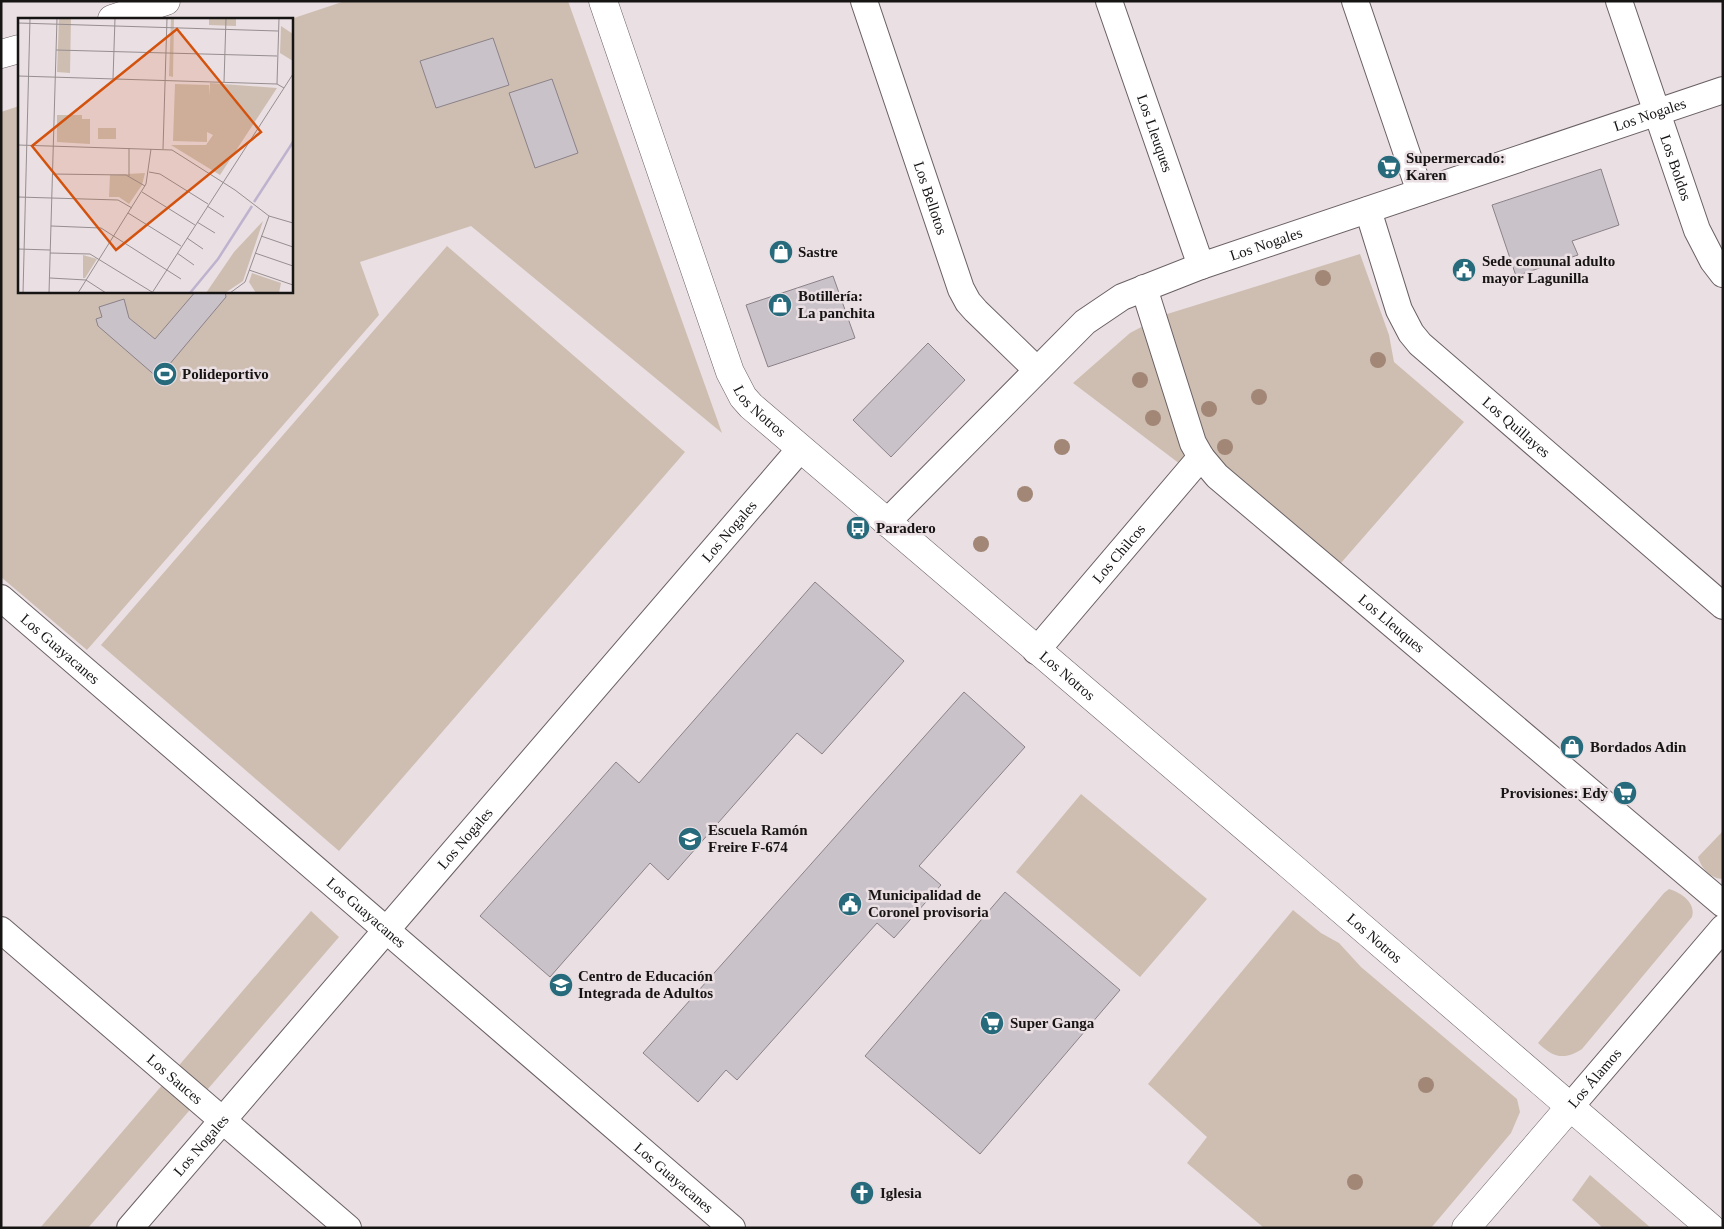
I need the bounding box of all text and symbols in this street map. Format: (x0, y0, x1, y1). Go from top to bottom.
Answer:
inset map (18, 18, 292, 292)
street label: Los Lleuques (1134, 92, 1176, 174)
street label: Los Nogales (1611, 95, 1688, 134)
street label: Los Boldos (1657, 132, 1694, 203)
place label: Supermercado: Karen (1406, 150, 1505, 183)
supermarket icon: Supermercado: Karen (1376, 154, 1402, 180)
street label: Los Bellotos (911, 159, 950, 237)
street label: Los Nogales (1228, 224, 1304, 264)
shop icon: Sastre (768, 239, 794, 265)
place label: Sastre (798, 244, 838, 260)
place label: Sede comunal adulto mayor Lagunilla (1482, 253, 1615, 286)
public building icon: Sede comunal adulto mayor Lagunilla (1451, 257, 1477, 283)
place label: Botillería: La panchita (798, 288, 876, 321)
shop icon: Botillería: La panchita (767, 292, 793, 318)
sports icon: Polideportivo (152, 361, 178, 387)
place label: Polideportivo (182, 366, 269, 382)
street label: Los Notros (730, 383, 789, 440)
street label: Los Quillayes (1479, 394, 1553, 461)
street label: Los Nogales (699, 497, 760, 565)
bus stop icon: Paradero (845, 515, 871, 541)
place label: Paradero (876, 520, 936, 536)
street label: Los Chilcos (1089, 521, 1148, 586)
street label: Los Lleuques (1355, 591, 1428, 656)
street label: Los Guayacanes (17, 611, 103, 687)
street label: Los Notros (1037, 648, 1098, 704)
shop icon: Bordados Adin (1559, 734, 1585, 760)
place label: Bordados Adin (1590, 739, 1687, 755)
supermarket icon: Provisiones: Edy (1612, 780, 1638, 806)
place label: Provisiones: Edy (1500, 785, 1608, 801)
street label: Los Nogales (434, 804, 496, 872)
place label: Escuela Ramón Freire F-674 (708, 822, 808, 855)
school or university icon: Escuela Ramón Freire F-674 (677, 826, 703, 852)
street label: Los Guayacanes (323, 874, 409, 951)
place label: Municipalidad de Coronel provisoria (868, 887, 989, 920)
public building icon: Municipalidad de Coronel provisoria (837, 891, 863, 917)
street label: Los Notros (1344, 910, 1405, 966)
place label: Centro de Educación Integrada de Adultos (578, 968, 713, 1001)
school or university icon: Centro de Educación Integrada de Adultos (548, 972, 574, 998)
supermarket icon: Super Ganga (979, 1010, 1005, 1036)
place label: Super Ganga (1010, 1015, 1095, 1031)
street label: Los Álamos (1565, 1045, 1625, 1111)
street label: Los Sauces (144, 1051, 206, 1108)
street label: Los Nogales (170, 1111, 232, 1179)
street label: Los Guayacanes (631, 1139, 716, 1216)
church icon: Iglesia (849, 1180, 875, 1206)
place label: Iglesia (880, 1185, 922, 1201)

